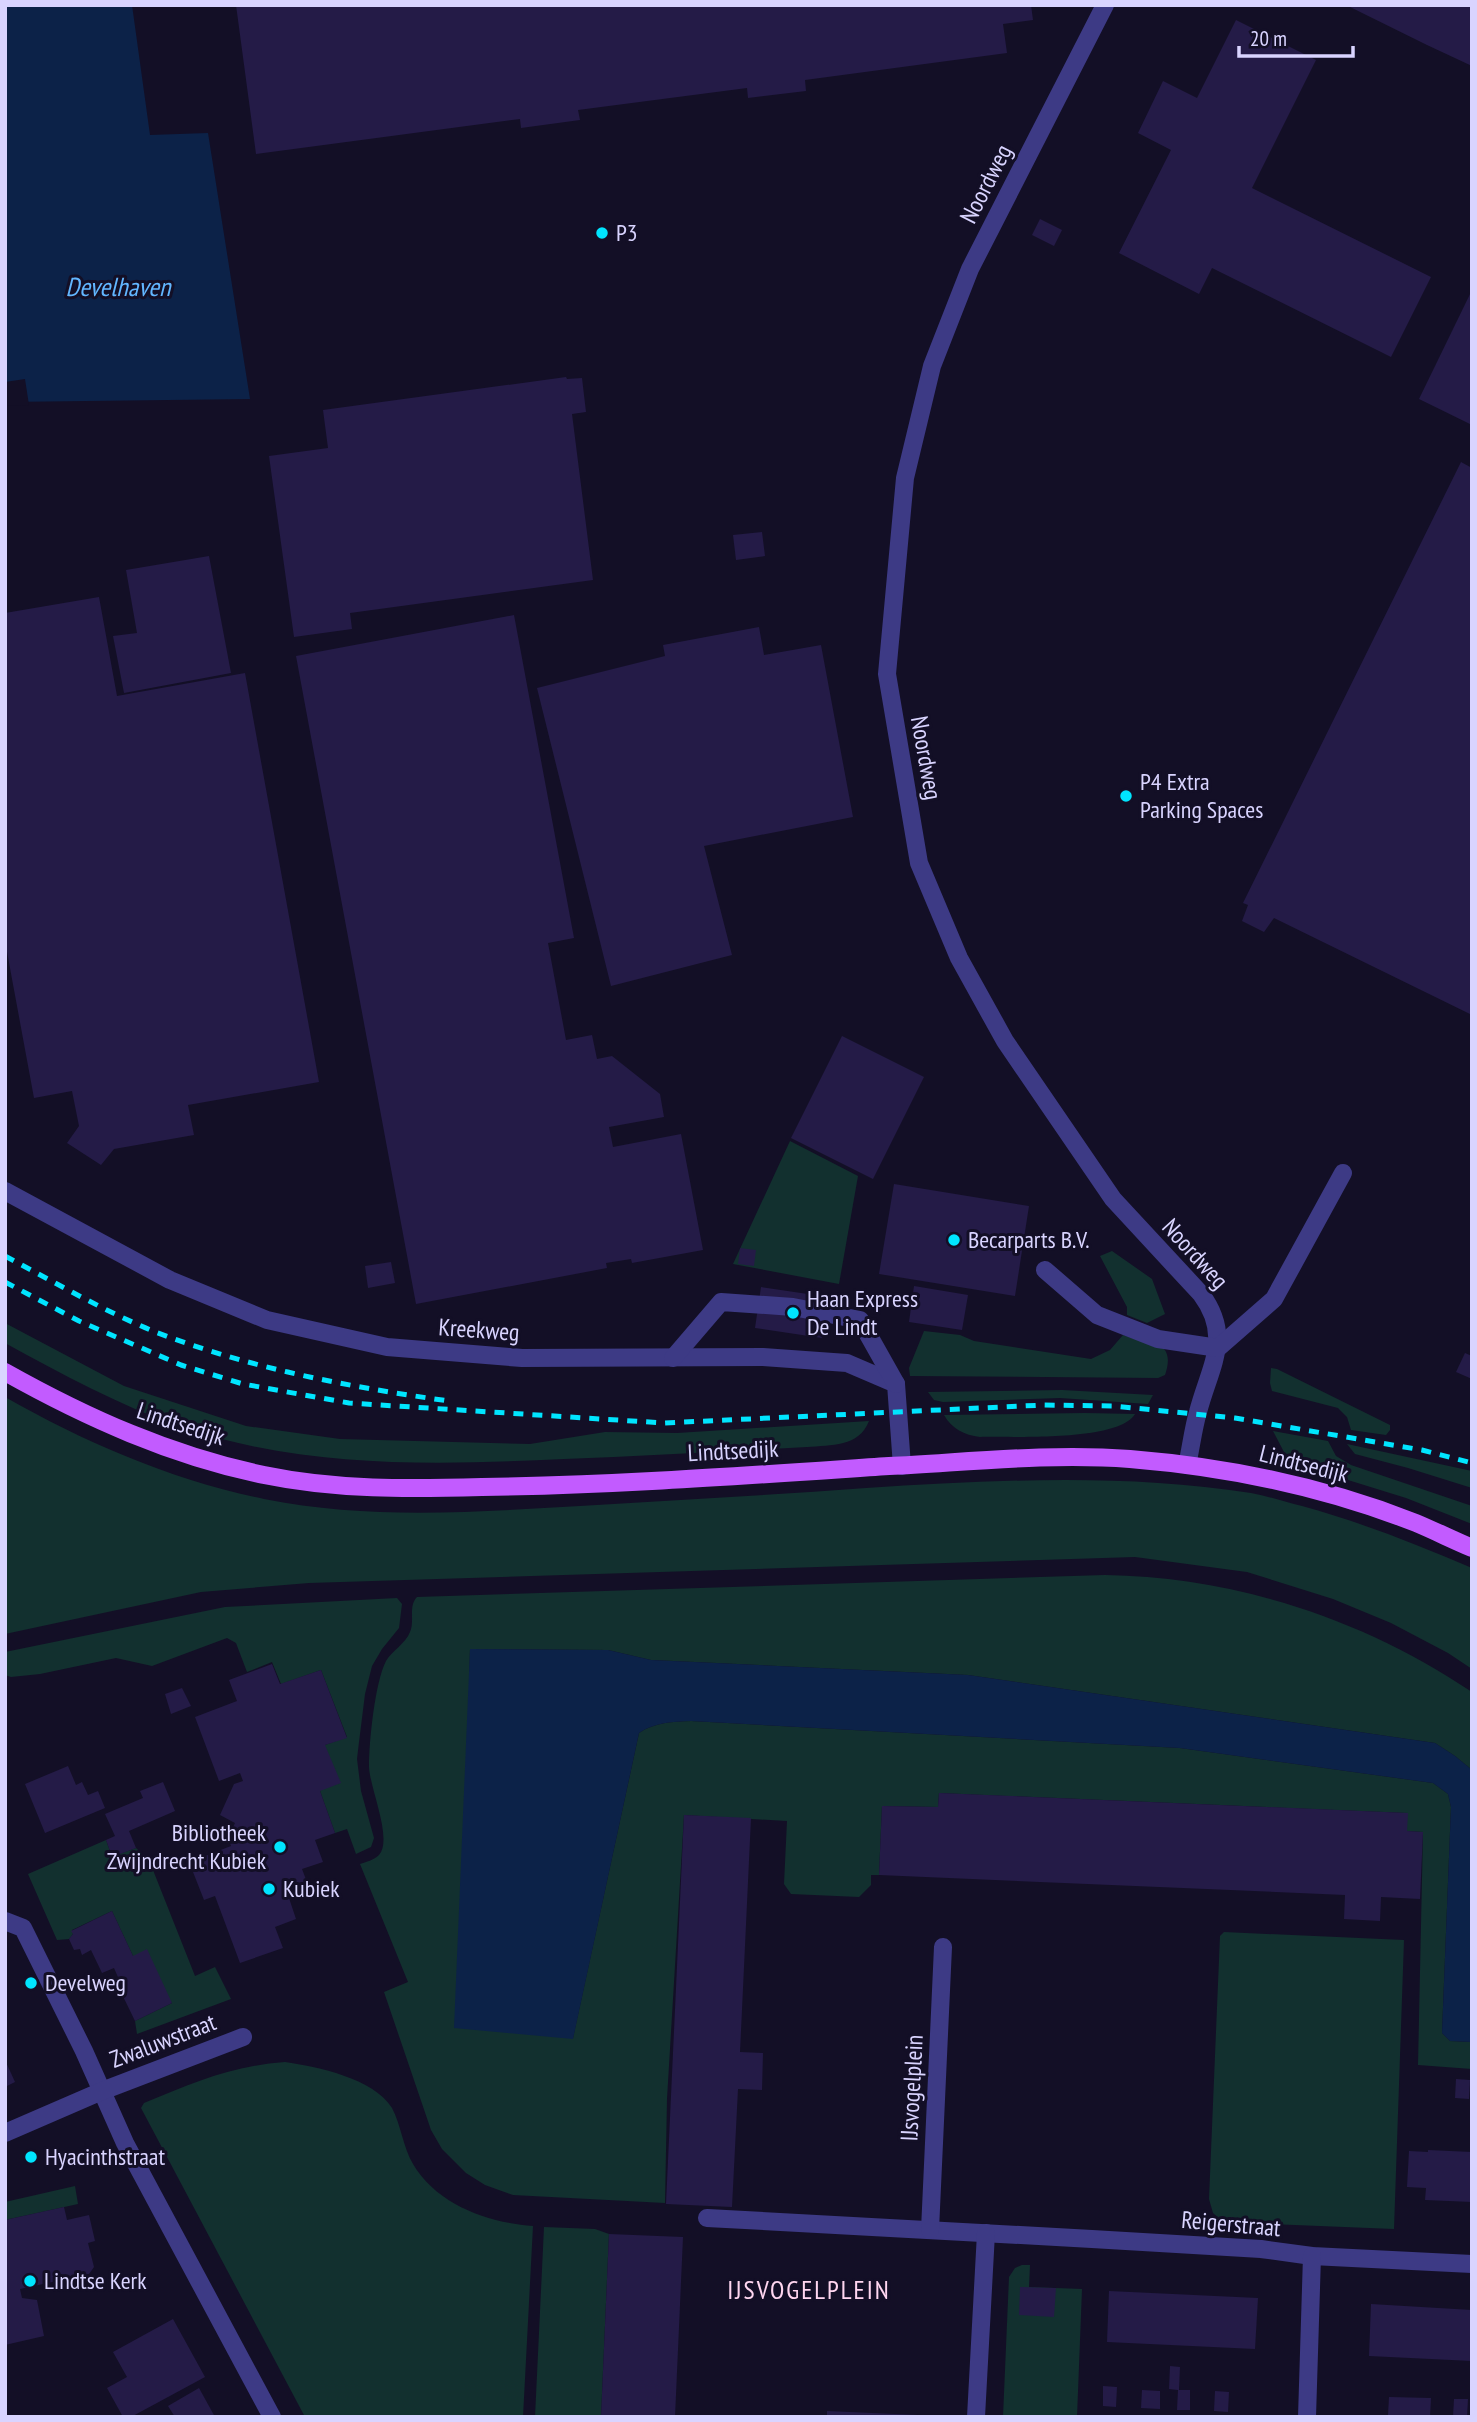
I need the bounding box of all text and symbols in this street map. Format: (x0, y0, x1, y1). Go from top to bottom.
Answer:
scale bar (1239, 14, 1353, 58)
text: 20 m (1250, 25, 1287, 52)
street label: Noordweg (953, 139, 1019, 229)
place label: P3 (616, 217, 638, 248)
marker: P3 (594, 225, 610, 241)
water label: Develhaven (66, 270, 172, 303)
street label: Noordweg (904, 714, 949, 802)
place label: P4 Extra Parking Spaces (1140, 766, 1263, 825)
marker: P4 Extra Parking Spaces (1118, 788, 1134, 804)
street label: Noordweg (1156, 1212, 1235, 1295)
place label: Becarparts B.V. (968, 1224, 1089, 1255)
marker: Becarparts B.V. (946, 1232, 962, 1248)
place label: Haan Express De Lindt (807, 1283, 918, 1342)
marker: Haan Express De Lindt (785, 1305, 801, 1321)
street label: Kreekweg (438, 1311, 520, 1348)
street label: Lindtsedijk (133, 1395, 230, 1453)
street label: Lindtsedijk (687, 1433, 780, 1468)
street label: Lindtsedijk (1256, 1437, 1353, 1490)
place label: Bibliotheek Zwijndrecht Kubiek (107, 1817, 267, 1876)
marker: Bibliotheek Zwijndrecht Kubiek (272, 1839, 288, 1855)
place label: Kubiek (283, 1873, 340, 1904)
marker: Kubiek (261, 1881, 277, 1897)
place label: Develweg (45, 1967, 126, 1998)
marker: Develweg (23, 1975, 39, 1991)
street label: Zwaluwstraat (105, 2006, 221, 2075)
street label: IJsvogelplein (893, 2034, 930, 2142)
place label: Hyacinthstraat (45, 2141, 165, 2172)
marker: Hyacinthstraat (23, 2149, 39, 2165)
street label: Reigerstraat (1180, 2204, 1282, 2243)
place label: Lindtse Kerk (44, 2265, 147, 2296)
marker: Lindtse Kerk (22, 2273, 38, 2289)
district label: IJSVOGELPLEIN (727, 2273, 891, 2306)

